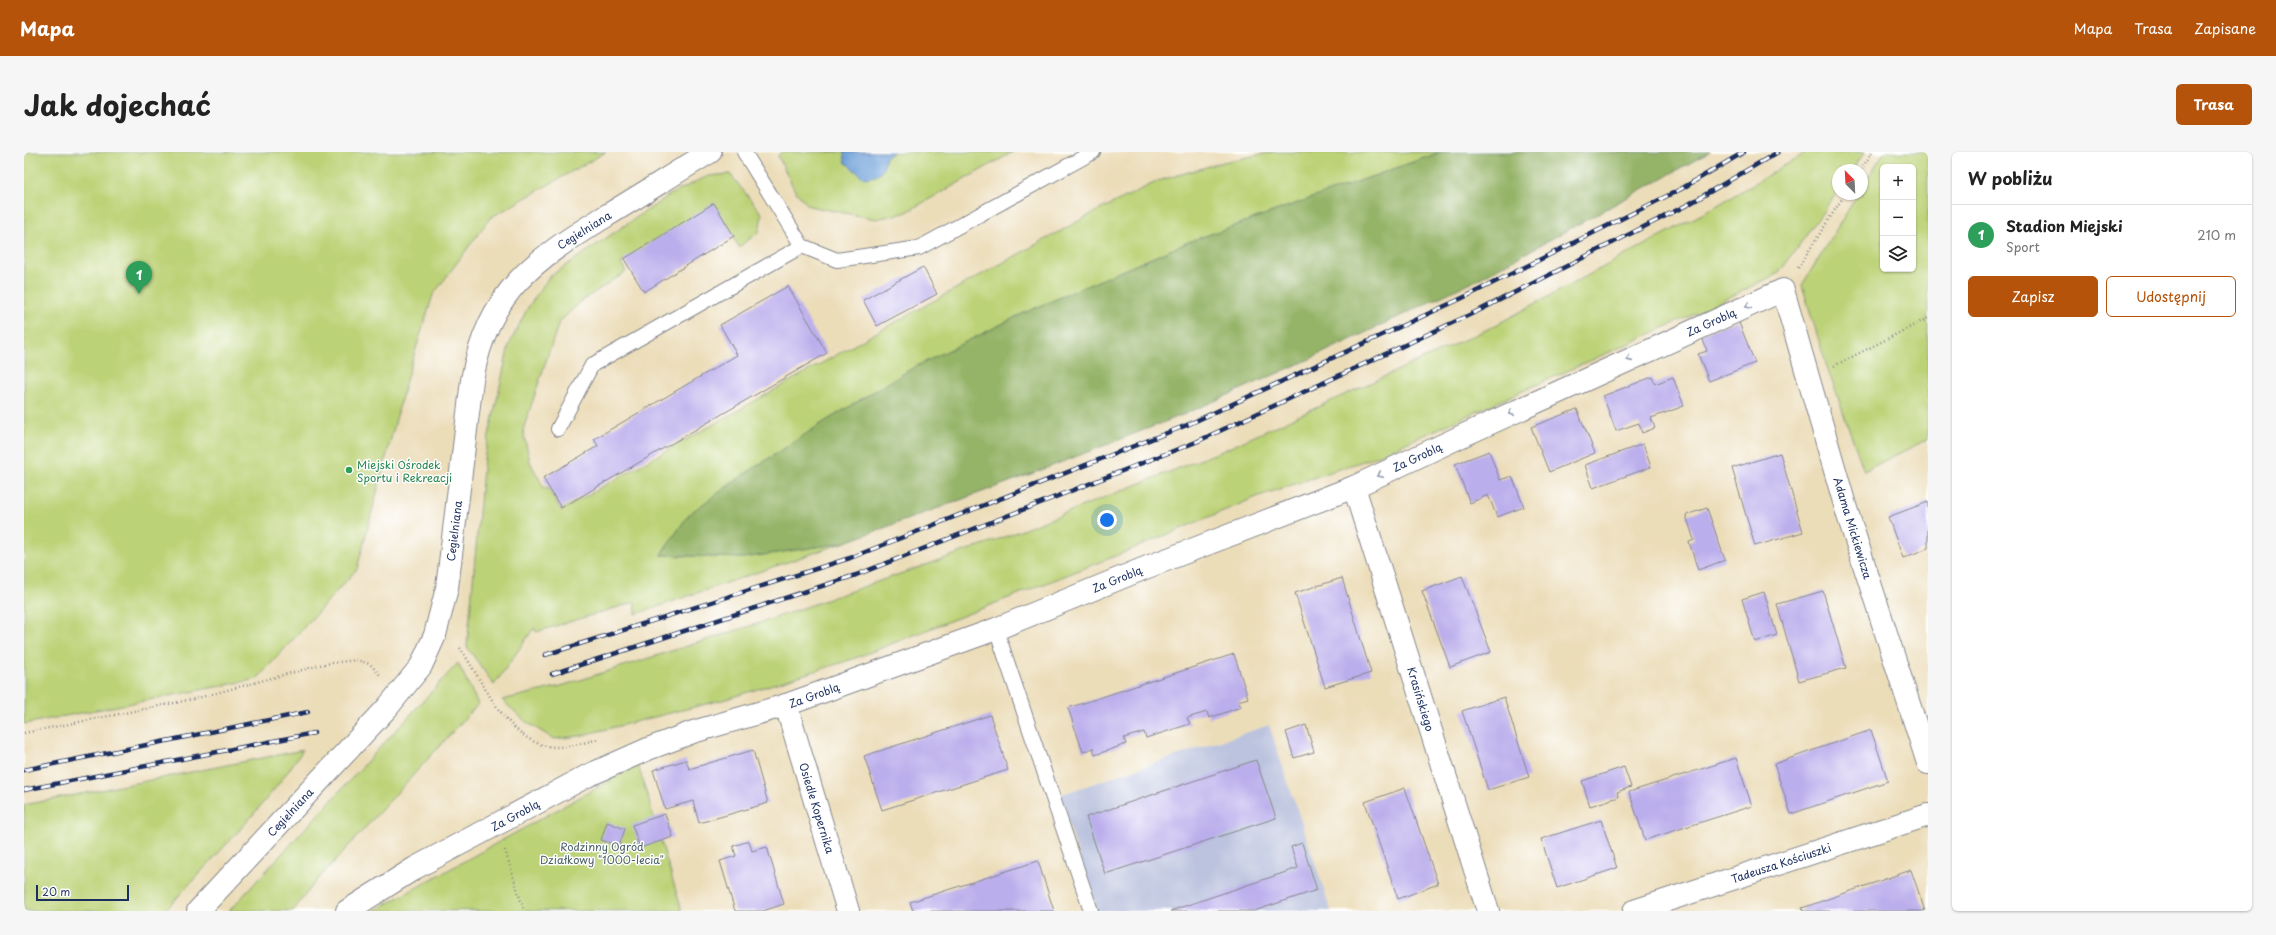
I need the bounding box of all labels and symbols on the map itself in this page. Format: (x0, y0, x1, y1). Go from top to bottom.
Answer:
north arrow (1832, 164, 1868, 200)
street label: Cegielniana (554, 207, 614, 253)
pin: 1 (126, 261, 152, 294)
one-way arrow (1744, 301, 1752, 309)
street label: Za Groblą (1683, 303, 1739, 341)
one-way arrow (1626, 355, 1633, 363)
one-way arrow (1507, 408, 1515, 416)
street label: Za Groblą (1389, 438, 1445, 476)
place label: Miejski Ośrodek Sportu i Rekreacji (357, 456, 452, 486)
marker: Miejski Ośrodek Sportu i Rekreacji (344, 465, 354, 475)
one-way arrow (1377, 470, 1385, 478)
street label: Adama Mickiewicza (1829, 475, 1877, 582)
street label: Cegielniana (442, 500, 466, 562)
your location (1097, 510, 1117, 530)
street label: Za Groblą (1089, 561, 1145, 597)
street label: Krasińskiego (1403, 665, 1439, 733)
street label: Za Groblą (786, 678, 842, 712)
street label: Osiedle Kopernika (795, 760, 839, 856)
street label: Cegielniana (263, 784, 317, 840)
street label: Za Groblą (488, 795, 542, 835)
park label: Rodzinny Ogród Działkowy "1000-lecia" (540, 838, 664, 868)
street label: Tadeusza Kościuszki (1729, 839, 1833, 887)
scale bar (36, 883, 129, 902)

